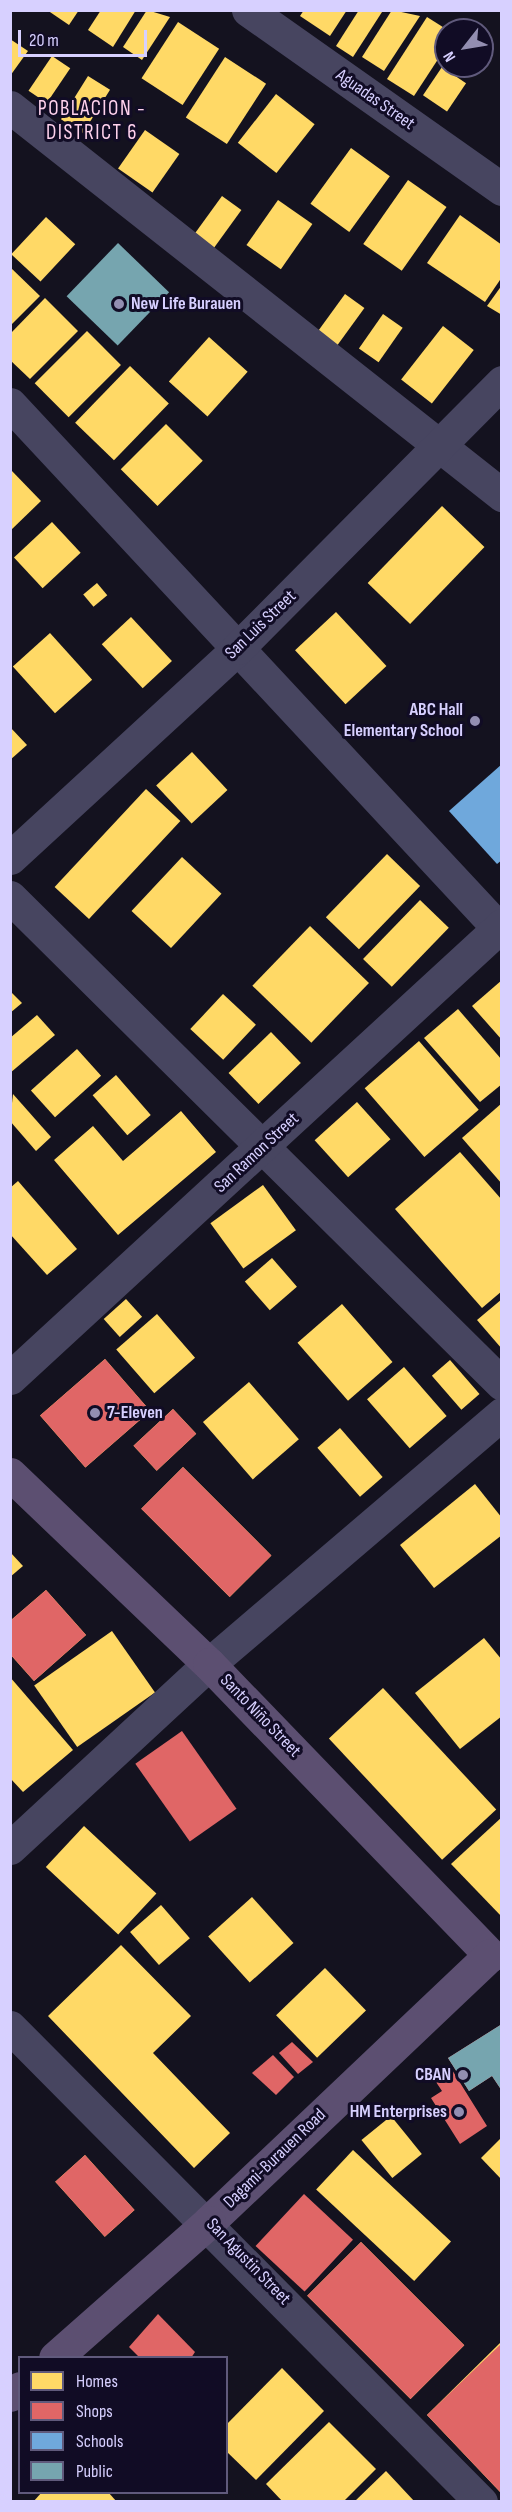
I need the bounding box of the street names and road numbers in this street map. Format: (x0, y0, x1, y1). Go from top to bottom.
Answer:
street label: Aguadas Street (331, 65, 419, 135)
street label: San Luis Street (221, 586, 301, 664)
street label: San Ramon Street (210, 1108, 304, 1198)
street label: Santo Niño Street (215, 1670, 305, 1762)
street label: Dagami-Burauen Road (219, 2105, 331, 2213)
street label: San Agustin Street (201, 2214, 295, 2310)

